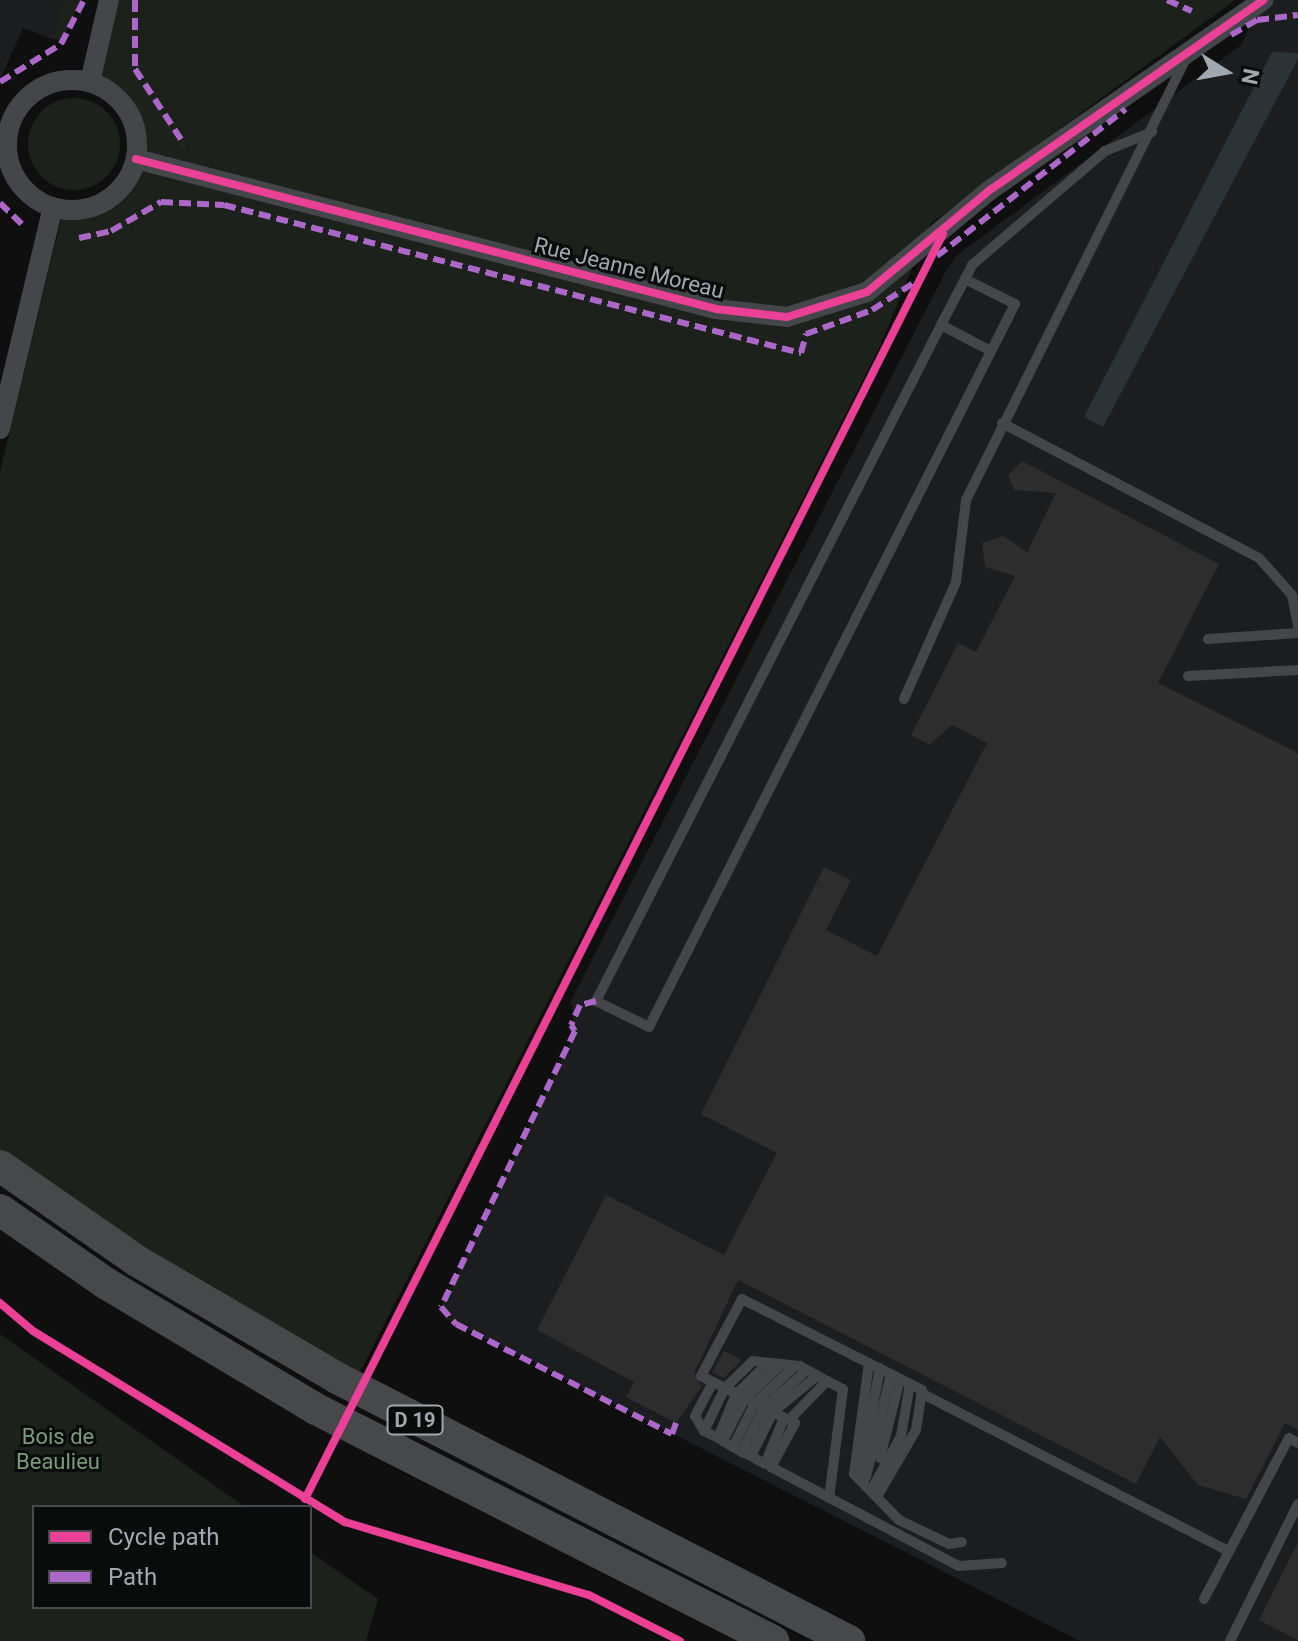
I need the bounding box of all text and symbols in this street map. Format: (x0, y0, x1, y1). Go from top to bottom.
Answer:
north arrow (1186, 32, 1266, 112)
text: N (1236, 67, 1264, 87)
street label: Rue Jeanne Moreau (531, 232, 727, 304)
road number: D 19 (385, 1404, 445, 1436)
park label: Bois de Beaulieu (16, 1423, 100, 1474)
legend (32, 1505, 312, 1609)
text: Cycle path (108, 1523, 220, 1551)
text: Path (108, 1563, 157, 1591)

